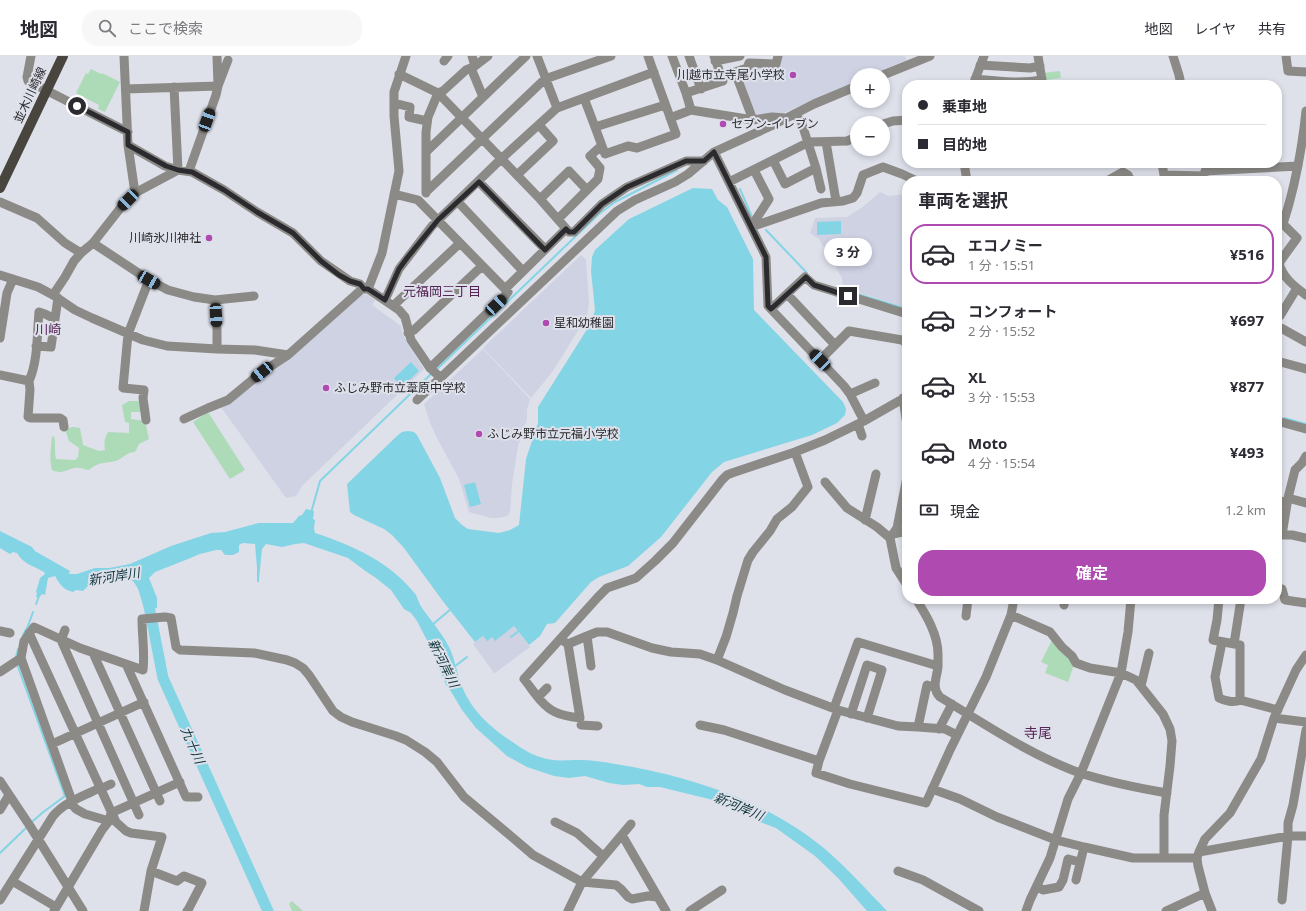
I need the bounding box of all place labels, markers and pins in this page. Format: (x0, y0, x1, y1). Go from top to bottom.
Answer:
place label: 川越市立寺尾小学校 (677, 66, 785, 83)
marker: 川越市立寺尾小学校 (788, 70, 798, 80)
place label: セブン-イレブン (731, 115, 819, 132)
marker: セブン-イレブン (718, 119, 728, 129)
place label: 川崎氷川神社 (129, 229, 201, 246)
marker: 川崎氷川神社 (204, 233, 214, 243)
place label: 星和幼稚園 (554, 314, 614, 331)
marker: 星和幼稚園 (541, 318, 551, 328)
place label: ふじみ野市立葦原中学校 (334, 379, 466, 396)
marker: ふじみ野市立葦原中学校 (321, 383, 331, 393)
place label: ふじみ野市立元福小学校 (487, 425, 619, 442)
marker: ふじみ野市立元福小学校 (474, 429, 484, 439)

